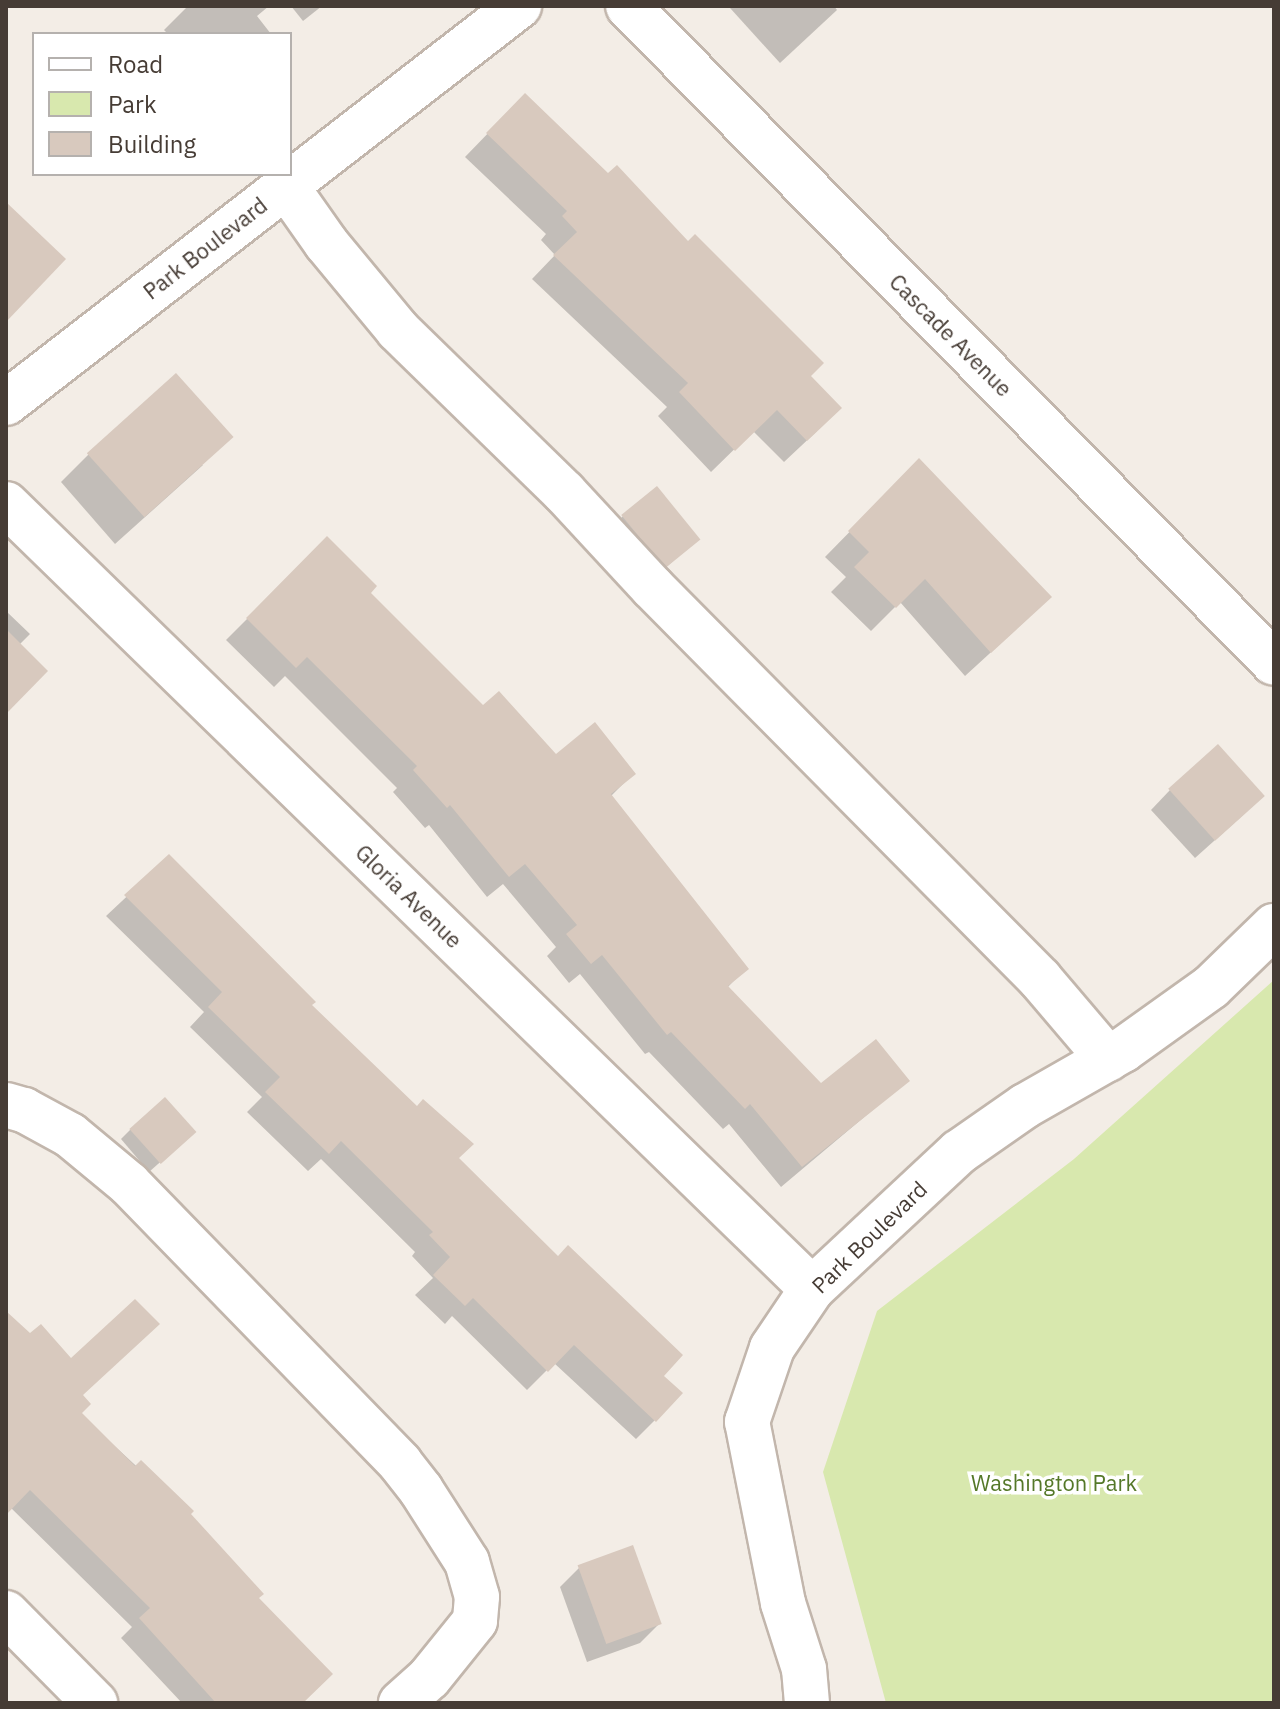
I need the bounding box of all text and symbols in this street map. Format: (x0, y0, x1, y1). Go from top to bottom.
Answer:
legend (32, 32, 292, 176)
text: Road (108, 48, 163, 80)
text: Park (108, 88, 157, 120)
text: Building (108, 128, 196, 160)
street label: Park Boulevard (138, 191, 272, 305)
street label: Cascade Avenue (884, 268, 1018, 402)
street label: Gloria Avenue (350, 839, 468, 953)
street label: Park Boulevard (806, 1175, 932, 1299)
park label: Washington Park (971, 1470, 1137, 1496)

